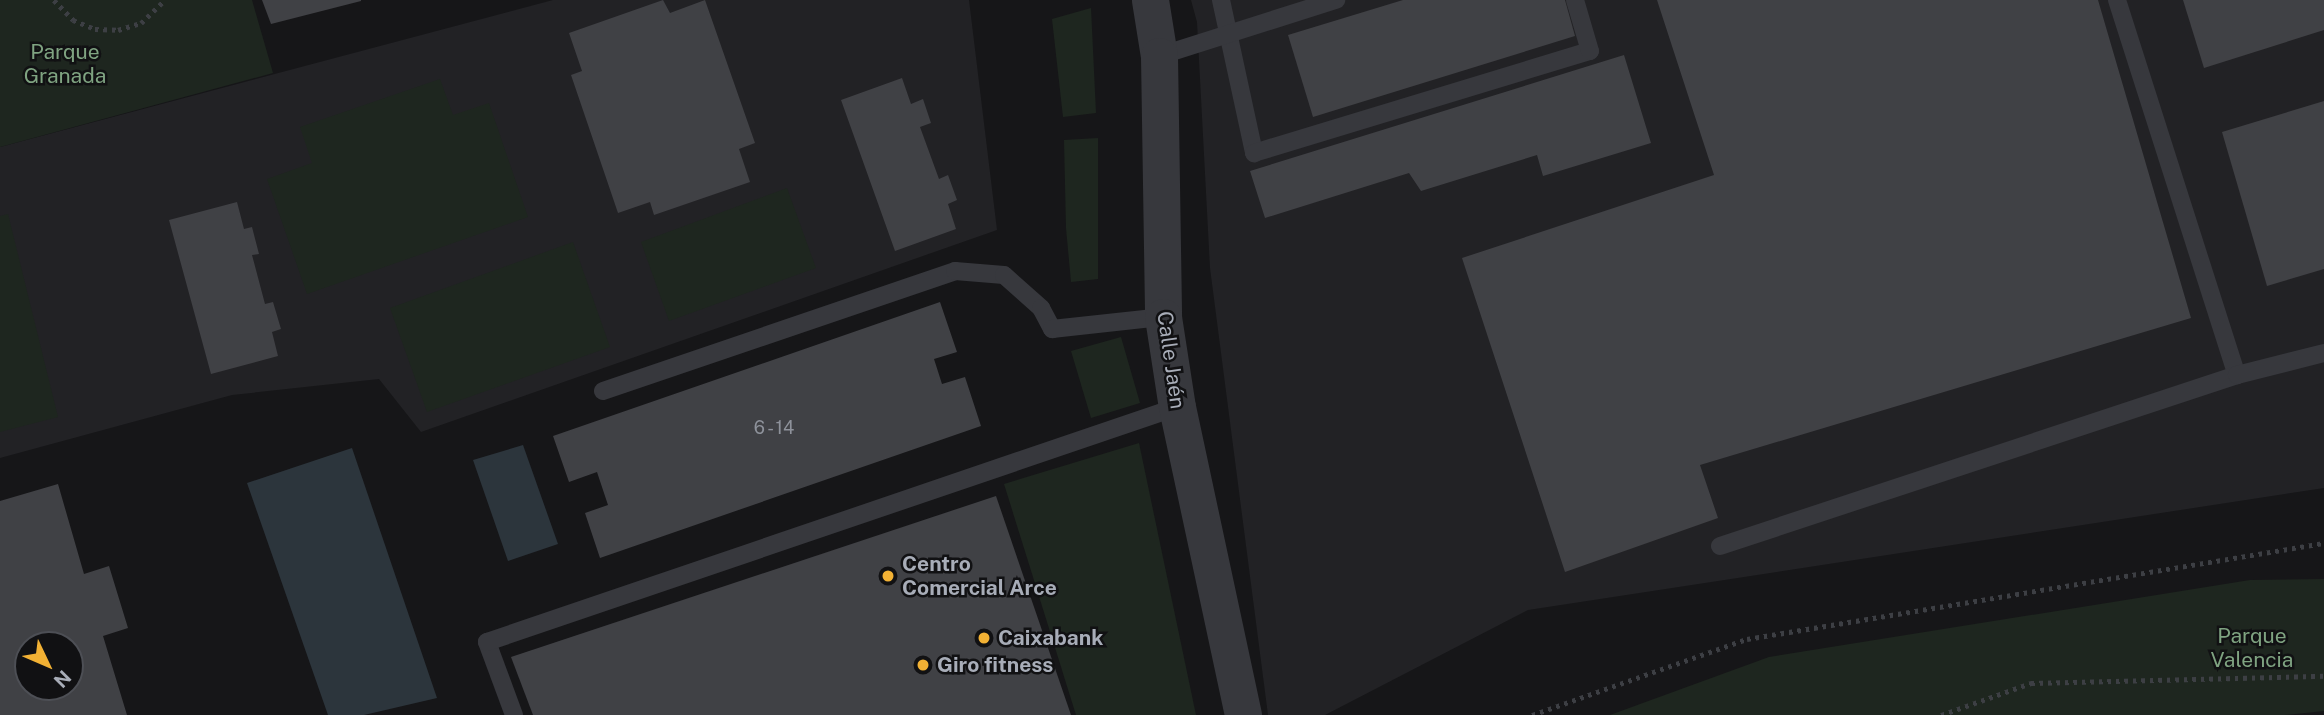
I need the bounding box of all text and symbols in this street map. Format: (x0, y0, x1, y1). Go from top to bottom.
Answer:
park label: Parque Granada (24, 39, 106, 89)
street label: Calle Jaén (1152, 309, 1190, 411)
house number: 6 - 14 (751, 417, 797, 439)
place label: Centro Comercial Arce (902, 551, 1057, 601)
marker: Centro Comercial Arce (880, 568, 896, 584)
park label: Parque Valencia (2211, 623, 2293, 673)
place label: Caixabank (998, 625, 1103, 651)
marker: Caixabank (976, 630, 992, 646)
north arrow (14, 631, 84, 701)
place label: Giro fitness (937, 652, 1053, 678)
marker: Giro fitness (915, 657, 931, 673)
text: N (50, 666, 76, 692)

